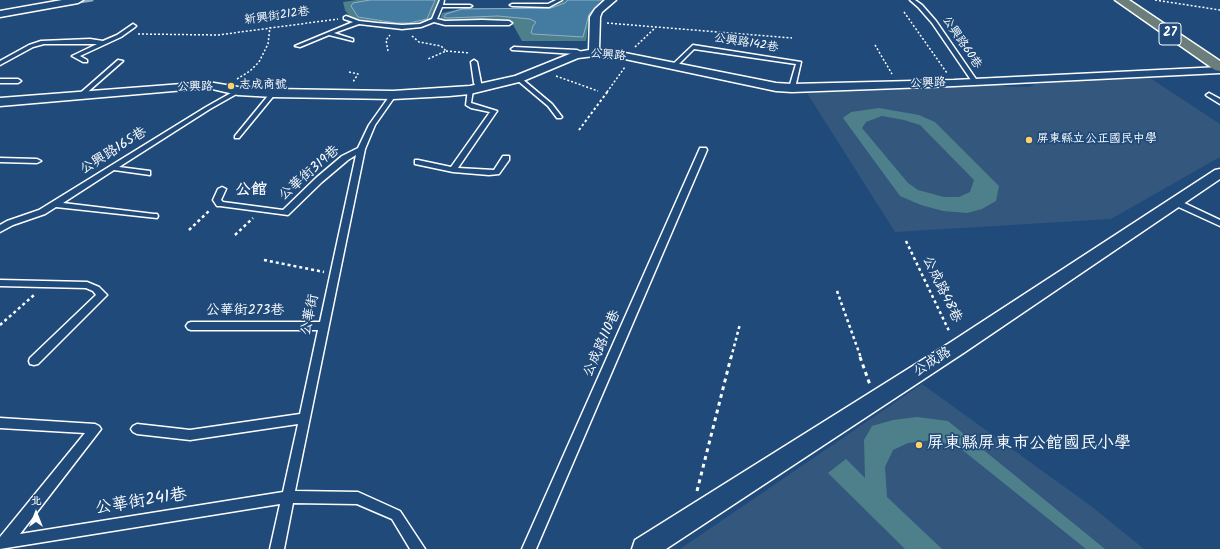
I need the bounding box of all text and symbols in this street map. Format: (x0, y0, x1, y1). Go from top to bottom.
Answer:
street label: 新興街212巷 (243, 5, 311, 29)
street label: 公興路60巷 (938, 14, 984, 72)
road number: 27 (1159, 23, 1181, 45)
street label: 公興路142巷 (713, 32, 779, 56)
street label: 公興路 (589, 47, 627, 65)
street label: 公興路 (910, 76, 946, 92)
place label: 志成商號 (239, 79, 287, 93)
street label: 公興路 (177, 80, 213, 96)
marker: 志成商號 (226, 81, 236, 91)
street label: 公興路165巷 (77, 125, 151, 179)
place label: 屏東縣立公正國民中學 (1037, 133, 1157, 147)
marker: 屏東縣立公正國民中學 (1024, 135, 1034, 145)
street label: 公華街319巷 (276, 143, 344, 205)
district label: 公館 (235, 181, 267, 201)
street label: 公成路48巷 (918, 254, 964, 326)
street label: 公華街 (298, 293, 324, 337)
street label: 公華街273巷 (206, 304, 284, 320)
street label: 公成路110巷 (581, 308, 625, 380)
street label: 公成路 (911, 345, 955, 381)
place label: 屏東縣屏東市公館國民小學 (927, 435, 1131, 455)
marker: 屏東縣屏東市公館國民小學 (914, 440, 924, 450)
street label: 公華街241巷 (94, 486, 188, 520)
text: 北 (31, 492, 42, 510)
north arrow (16, 493, 56, 533)

